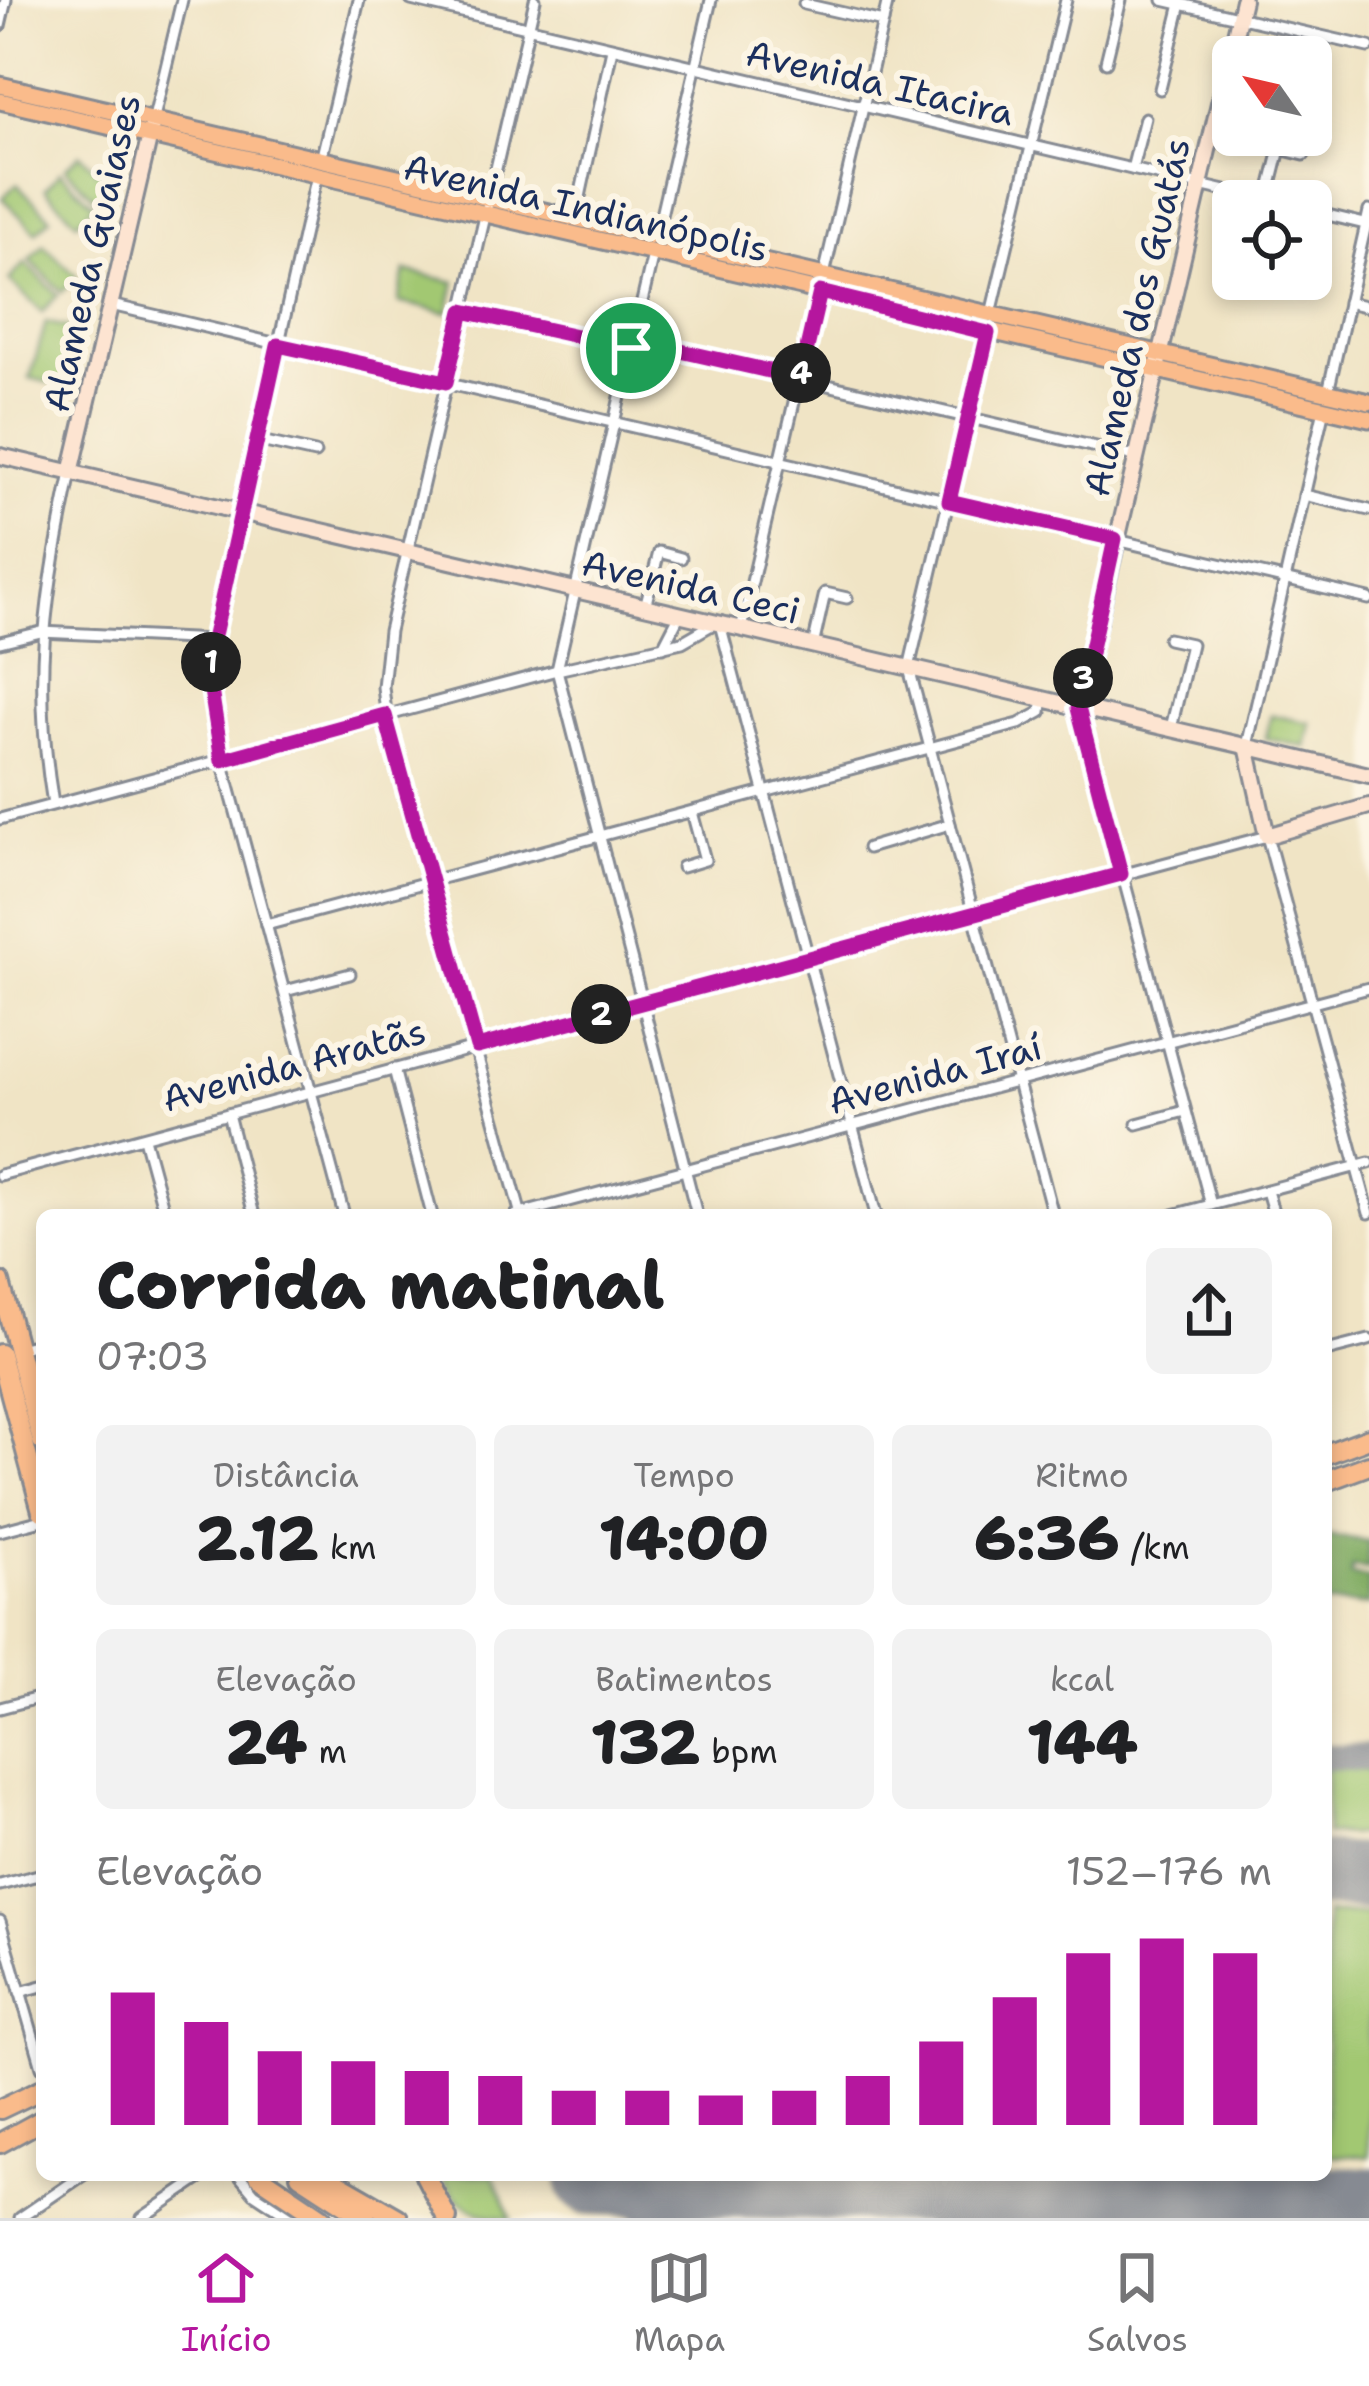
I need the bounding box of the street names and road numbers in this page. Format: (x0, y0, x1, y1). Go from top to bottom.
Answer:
street label: Avenida Itacira (741, 28, 1019, 138)
street label: Alameda Guaiases (32, 89, 152, 417)
street label: Alameda dos Guatás (1072, 133, 1202, 501)
street label: Avenida Indianópolis (399, 142, 773, 274)
street label: Avenida Ceci (577, 538, 805, 636)
street label: Avenida Aratãs (157, 1006, 431, 1124)
street label: Avenida Iraí (823, 1022, 1047, 1126)

